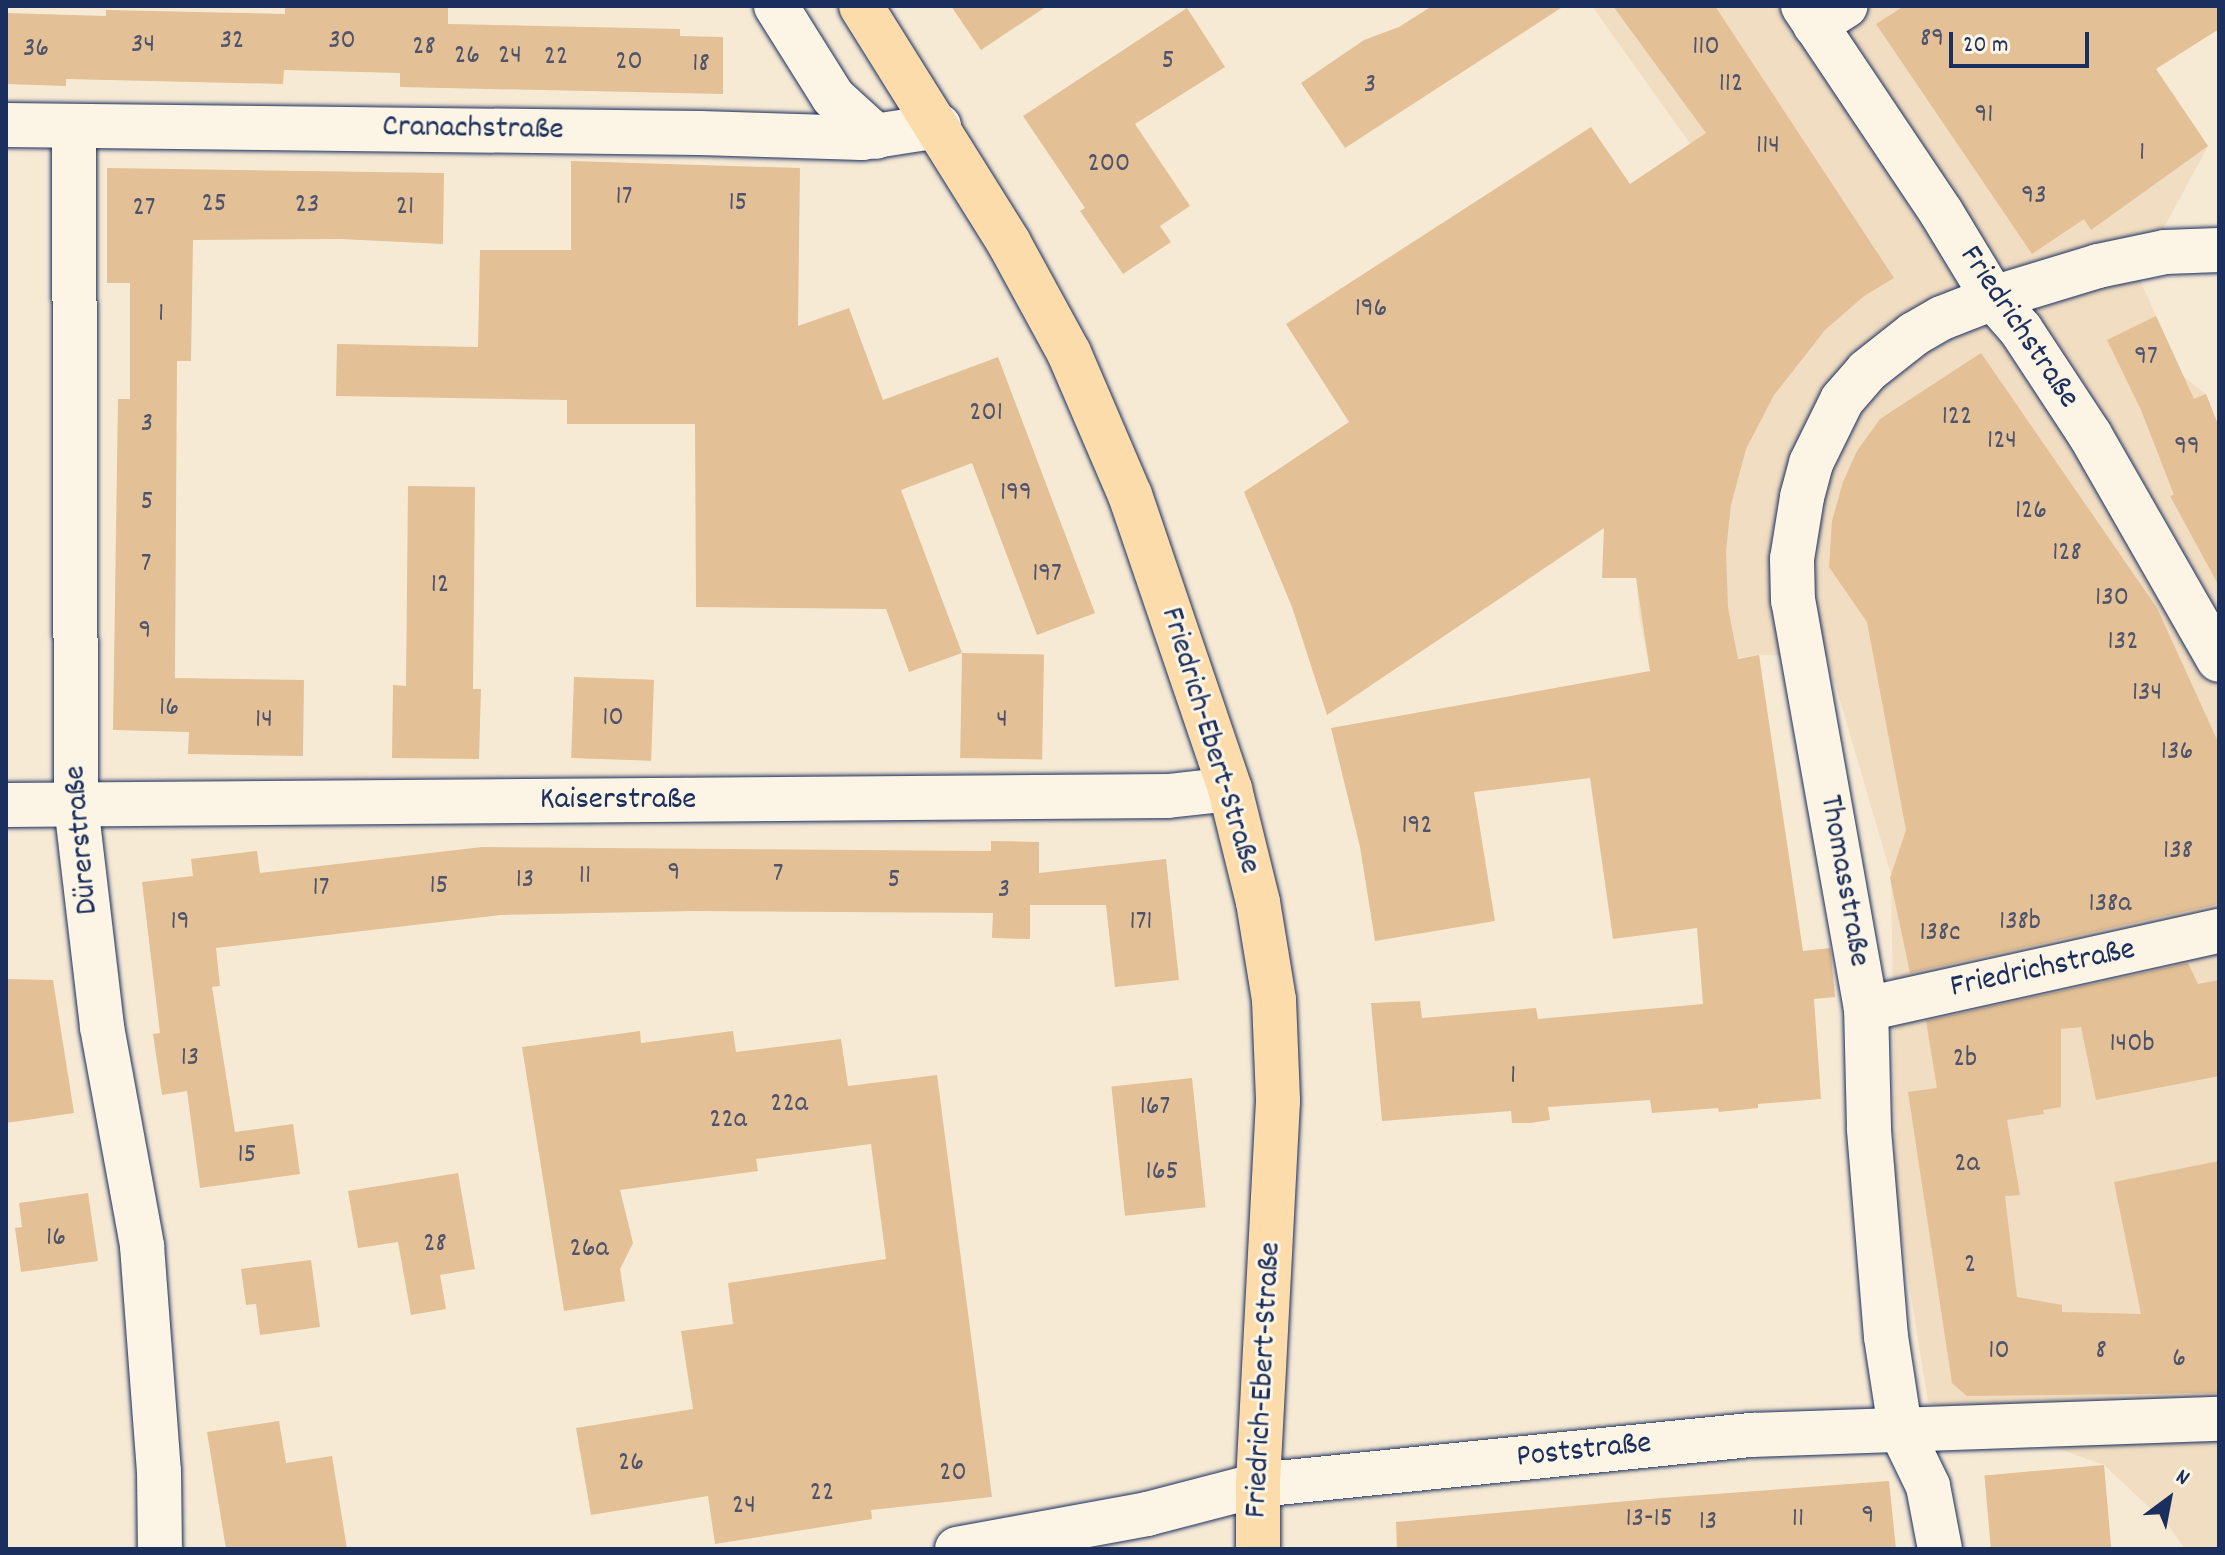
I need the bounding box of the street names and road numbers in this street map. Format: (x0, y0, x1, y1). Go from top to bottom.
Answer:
street label: Cranachstraße (382, 109, 564, 151)
street label: Friedrichstraße (1950, 239, 2086, 417)
street label: Friedrich-Ebert-Straße (1150, 603, 1268, 879)
street label: Dürerstraße (57, 764, 109, 916)
street label: Kaiserstraße (540, 782, 696, 820)
street label: Thomasstraße (1809, 792, 1877, 970)
street label: Friedrichstraße (1947, 932, 2139, 1008)
street label: Friedrich-Ebert-Straße (1239, 1241, 1291, 1519)
street label: Poststraße (1515, 1426, 1653, 1478)

